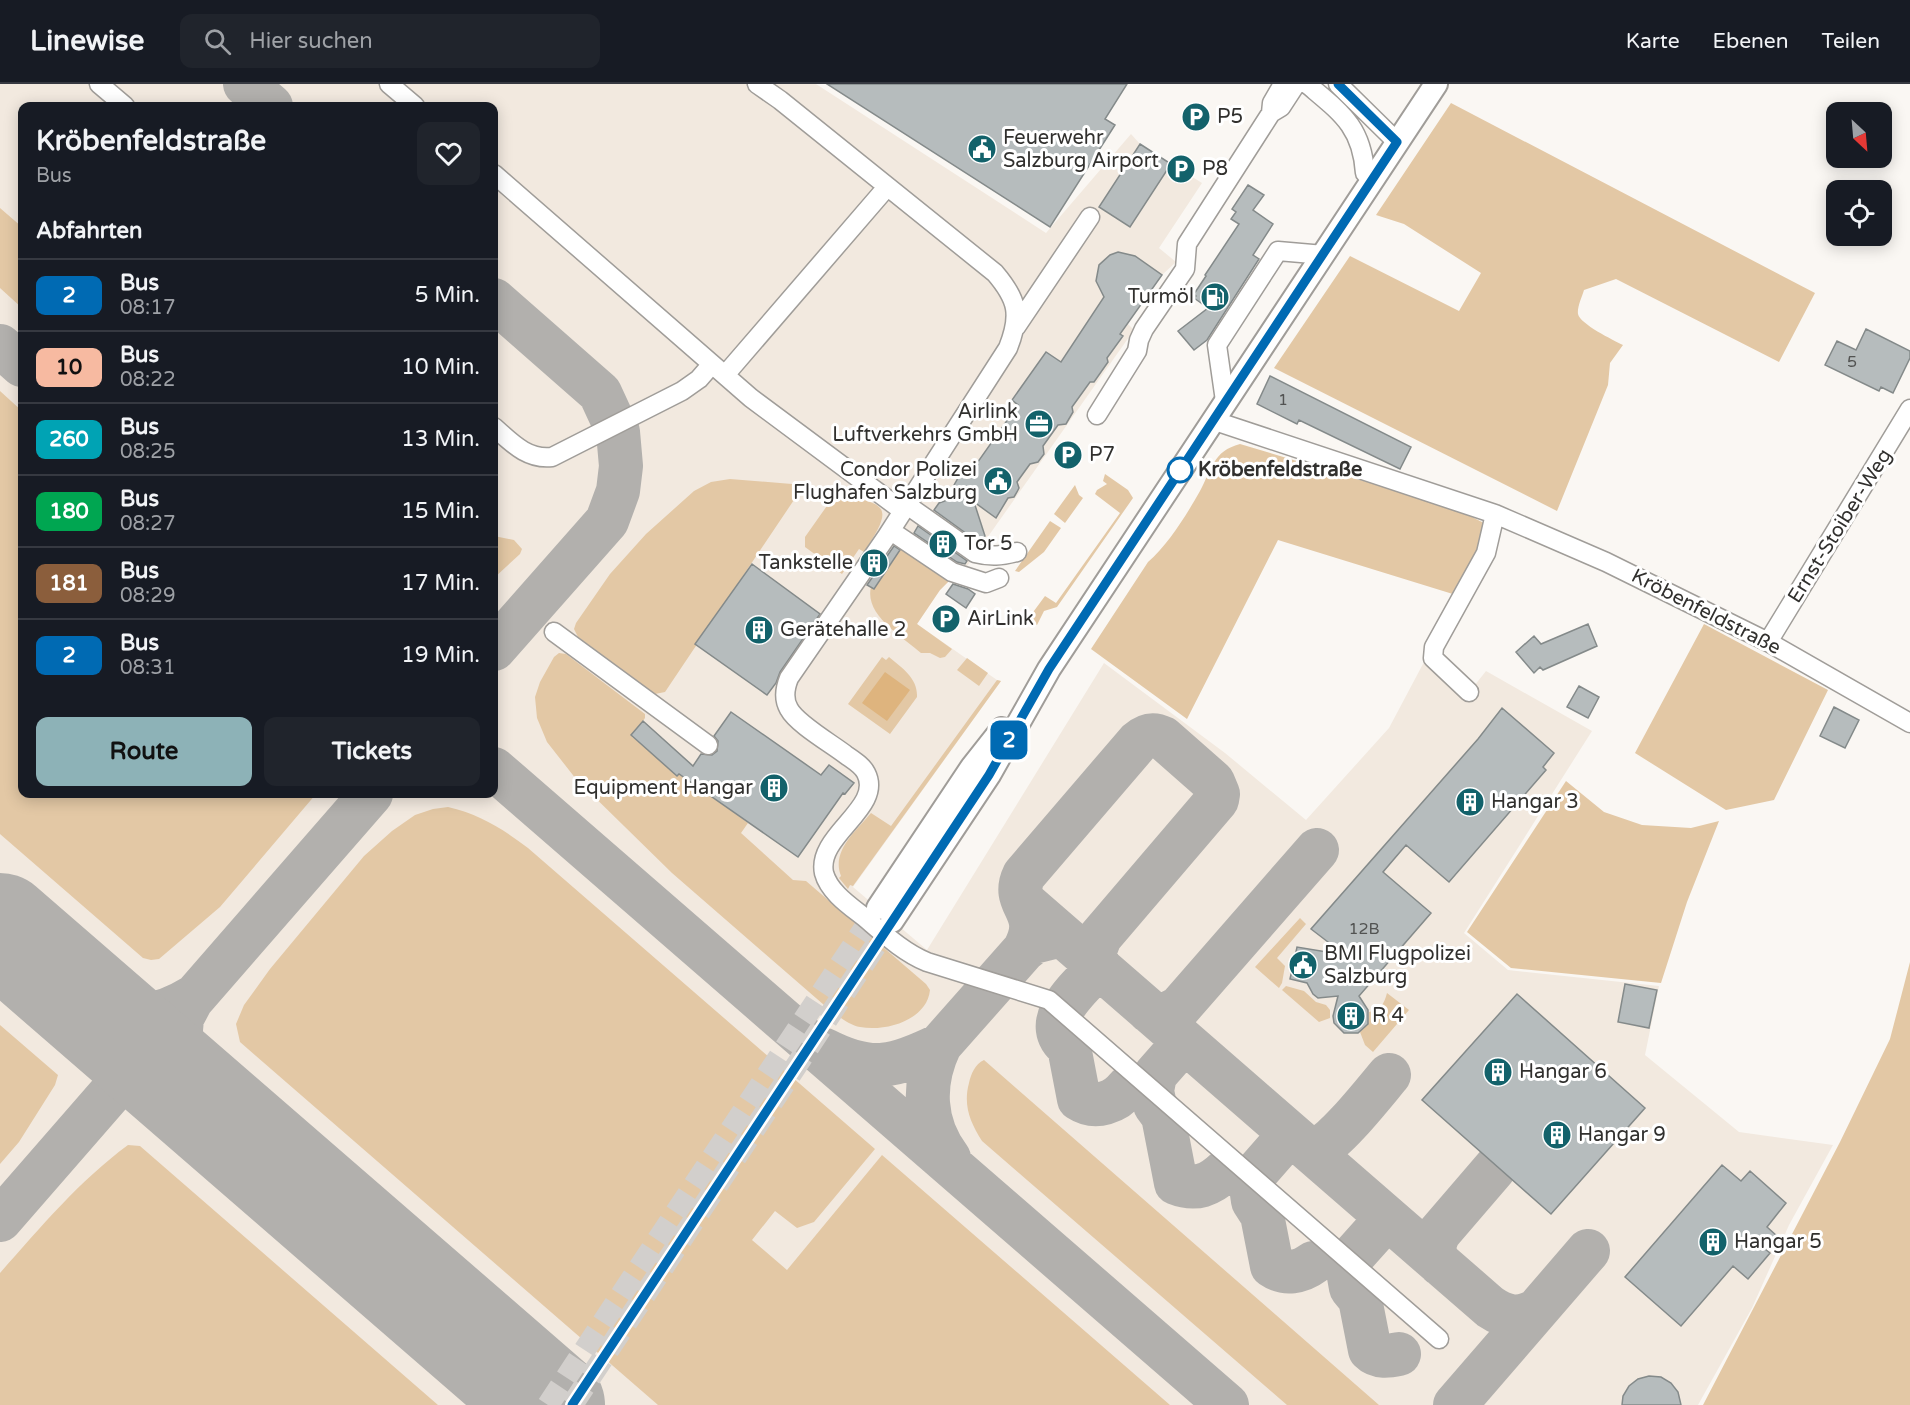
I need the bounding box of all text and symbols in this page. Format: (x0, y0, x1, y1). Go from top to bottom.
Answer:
search box (180, 14, 600, 68)
text: Linewise (30, 24, 144, 58)
icon: search (201, 25, 234, 58)
text: Hier suchen (249, 28, 373, 54)
text: Karte (1626, 29, 1680, 54)
text: Ebenen (1713, 29, 1789, 54)
text: Teilen (1822, 29, 1880, 54)
parking icon: P5 (1180, 101, 1212, 133)
north arrow (1826, 102, 1892, 168)
map controls (1826, 102, 1892, 246)
place label: P5 (1217, 105, 1243, 129)
button: heart (417, 122, 480, 185)
text: Kröbenfeldstraße (36, 124, 266, 158)
place label: Feuerwehr Salzburg Airport (1003, 126, 1159, 173)
public building icon: Feuerwehr Salzburg Airport (966, 133, 998, 165)
parking icon: P8 (1165, 153, 1197, 185)
place label: P8 (1202, 157, 1228, 181)
text: Bus (36, 164, 72, 188)
button: locate (1826, 180, 1892, 246)
text: Abfahrten (36, 218, 142, 244)
text: Bus (120, 270, 159, 296)
fuel station icon: Turmöl (1199, 281, 1231, 313)
text: 5 Min. (415, 282, 480, 308)
text: 2 (62, 283, 76, 308)
place label: Turmöl (1128, 285, 1194, 309)
text: 08:17 (120, 296, 175, 320)
text: Bus (120, 342, 159, 368)
house number: 5 (1847, 352, 1857, 372)
text: 10 Min. (401, 354, 480, 380)
text: 10 (56, 355, 82, 380)
text: 08:22 (120, 368, 175, 392)
house number: 1 (1278, 390, 1288, 410)
place label: Airlink Luftverkehrs GmbH (832, 400, 1018, 447)
office icon: Airlink Luftverkehrs GmbH (1023, 408, 1055, 440)
text: Bus (120, 414, 159, 440)
text: 13 Min. (401, 426, 480, 452)
text: 260 (49, 427, 89, 452)
parking icon: P7 (1052, 439, 1084, 471)
text: 08:25 (120, 440, 175, 464)
place label: P7 (1089, 443, 1115, 467)
street label: Ernst-Stoiber-Weg (1783, 445, 1897, 607)
marker: Kröbenfeldstraße (1167, 457, 1193, 483)
place label: Condor Polizei Flughafen Salzburg (793, 458, 977, 505)
place label: Kröbenfeldstraße (1198, 458, 1362, 482)
public building icon: Condor Polizei Flughafen Salzburg (982, 465, 1014, 497)
text: Bus (120, 486, 159, 512)
text: 15 Min. (401, 498, 480, 524)
text: 180 (49, 499, 89, 524)
text: 08:27 (120, 512, 175, 536)
building icon: Tor 5 (927, 528, 959, 560)
place label: Tor 5 (964, 532, 1012, 556)
building icon: Tankstelle (858, 547, 890, 579)
place label: Tankstelle (759, 551, 853, 575)
text: Bus (120, 558, 159, 584)
street label: Kröbenfeldstraße (1627, 564, 1785, 660)
text: 17 Min. (401, 570, 480, 596)
text: 181 (49, 571, 89, 596)
text: 08:29 (120, 584, 175, 608)
parking icon: AirLink (930, 603, 962, 635)
place label: AirLink (967, 607, 1034, 631)
building icon: Gerätehalle 2 (743, 614, 775, 646)
place label: Gerätehalle 2 (780, 618, 906, 642)
text: Bus (120, 630, 159, 656)
text: 19 Min. (401, 642, 480, 668)
text: 2 (62, 643, 76, 668)
text: 08:31 (120, 656, 175, 680)
button: Route (36, 717, 252, 786)
button: Tickets (264, 717, 480, 786)
line badge: 2 (990, 720, 1028, 760)
text: 2 (1002, 728, 1016, 753)
building icon: Equipment Hangar (758, 772, 790, 804)
place label: Equipment Hangar (574, 776, 753, 800)
building icon: Hangar 3 (1454, 786, 1486, 818)
place label: Hangar 3 (1491, 790, 1579, 814)
house number: 12B (1348, 919, 1380, 939)
place label: BMI Flugpolizei Salzburg (1324, 942, 1471, 989)
public building icon: BMI Flugpolizei Salzburg (1287, 949, 1319, 981)
building icon: R 4 (1335, 1000, 1367, 1032)
place label: R 4 (1372, 1004, 1404, 1028)
building icon: Hangar 6 (1482, 1056, 1514, 1088)
place label: Hangar 6 (1519, 1060, 1607, 1084)
building icon: Hangar 9 (1541, 1119, 1573, 1151)
place label: Hangar 9 (1578, 1123, 1666, 1147)
building icon: Hangar 5 (1697, 1226, 1729, 1258)
place label: Hangar 5 (1734, 1230, 1822, 1254)

